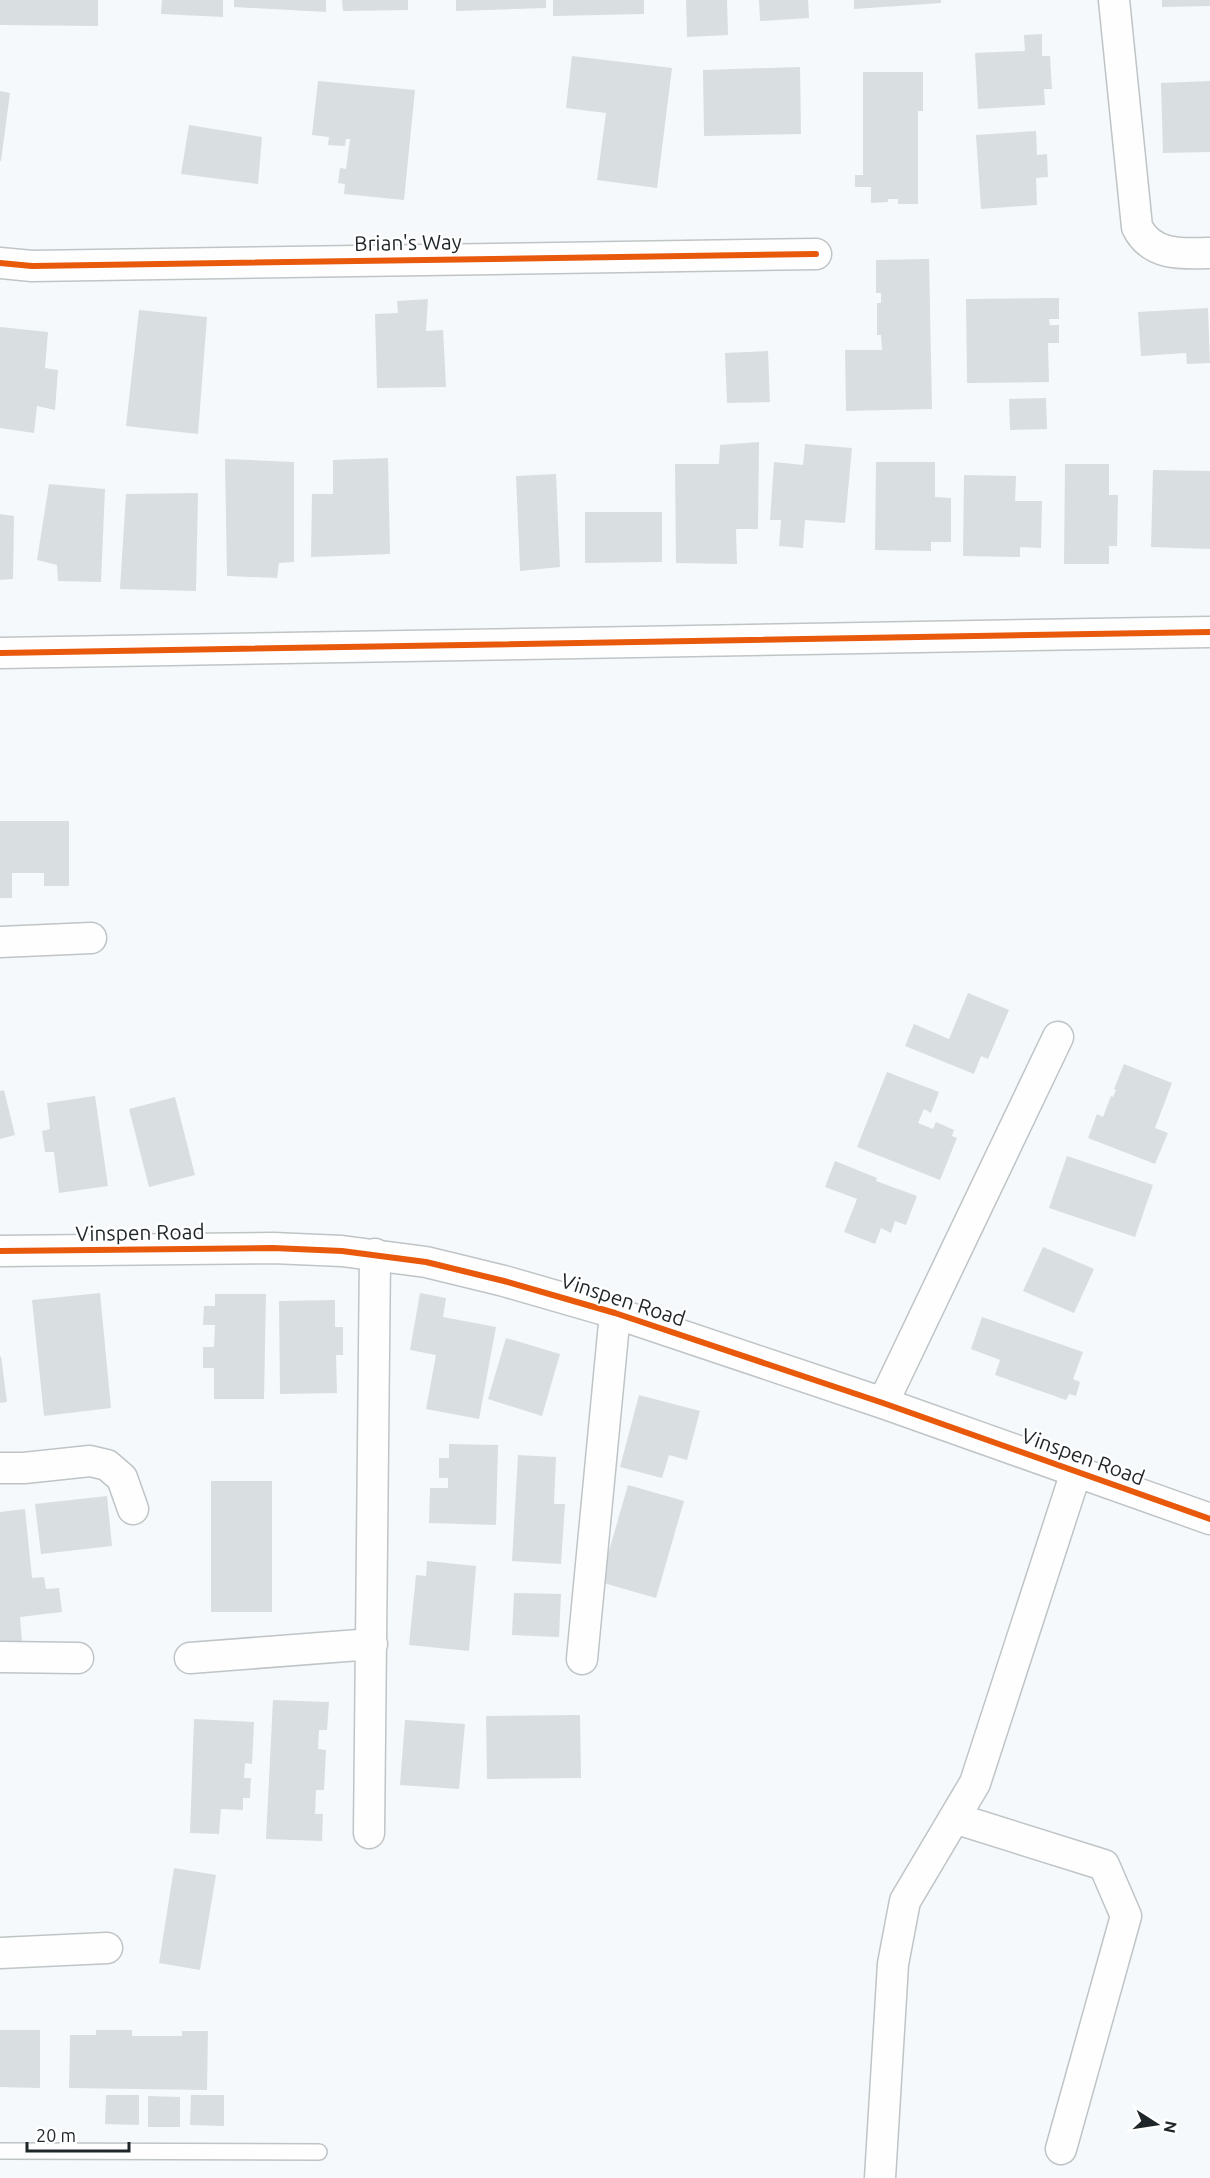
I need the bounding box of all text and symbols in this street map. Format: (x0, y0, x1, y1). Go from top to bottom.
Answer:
street label: Brian's Way (354, 229, 462, 255)
street label: Vinspen Road (75, 1219, 205, 1245)
street label: Vinspen Road (558, 1268, 689, 1330)
street label: Vinspen Road (1018, 1423, 1148, 1489)
north arrow (1126, 2094, 1186, 2154)
scale bar (27, 2115, 129, 2153)
text: N (1161, 2119, 1181, 2135)
text: 20 m (36, 2125, 76, 2145)

